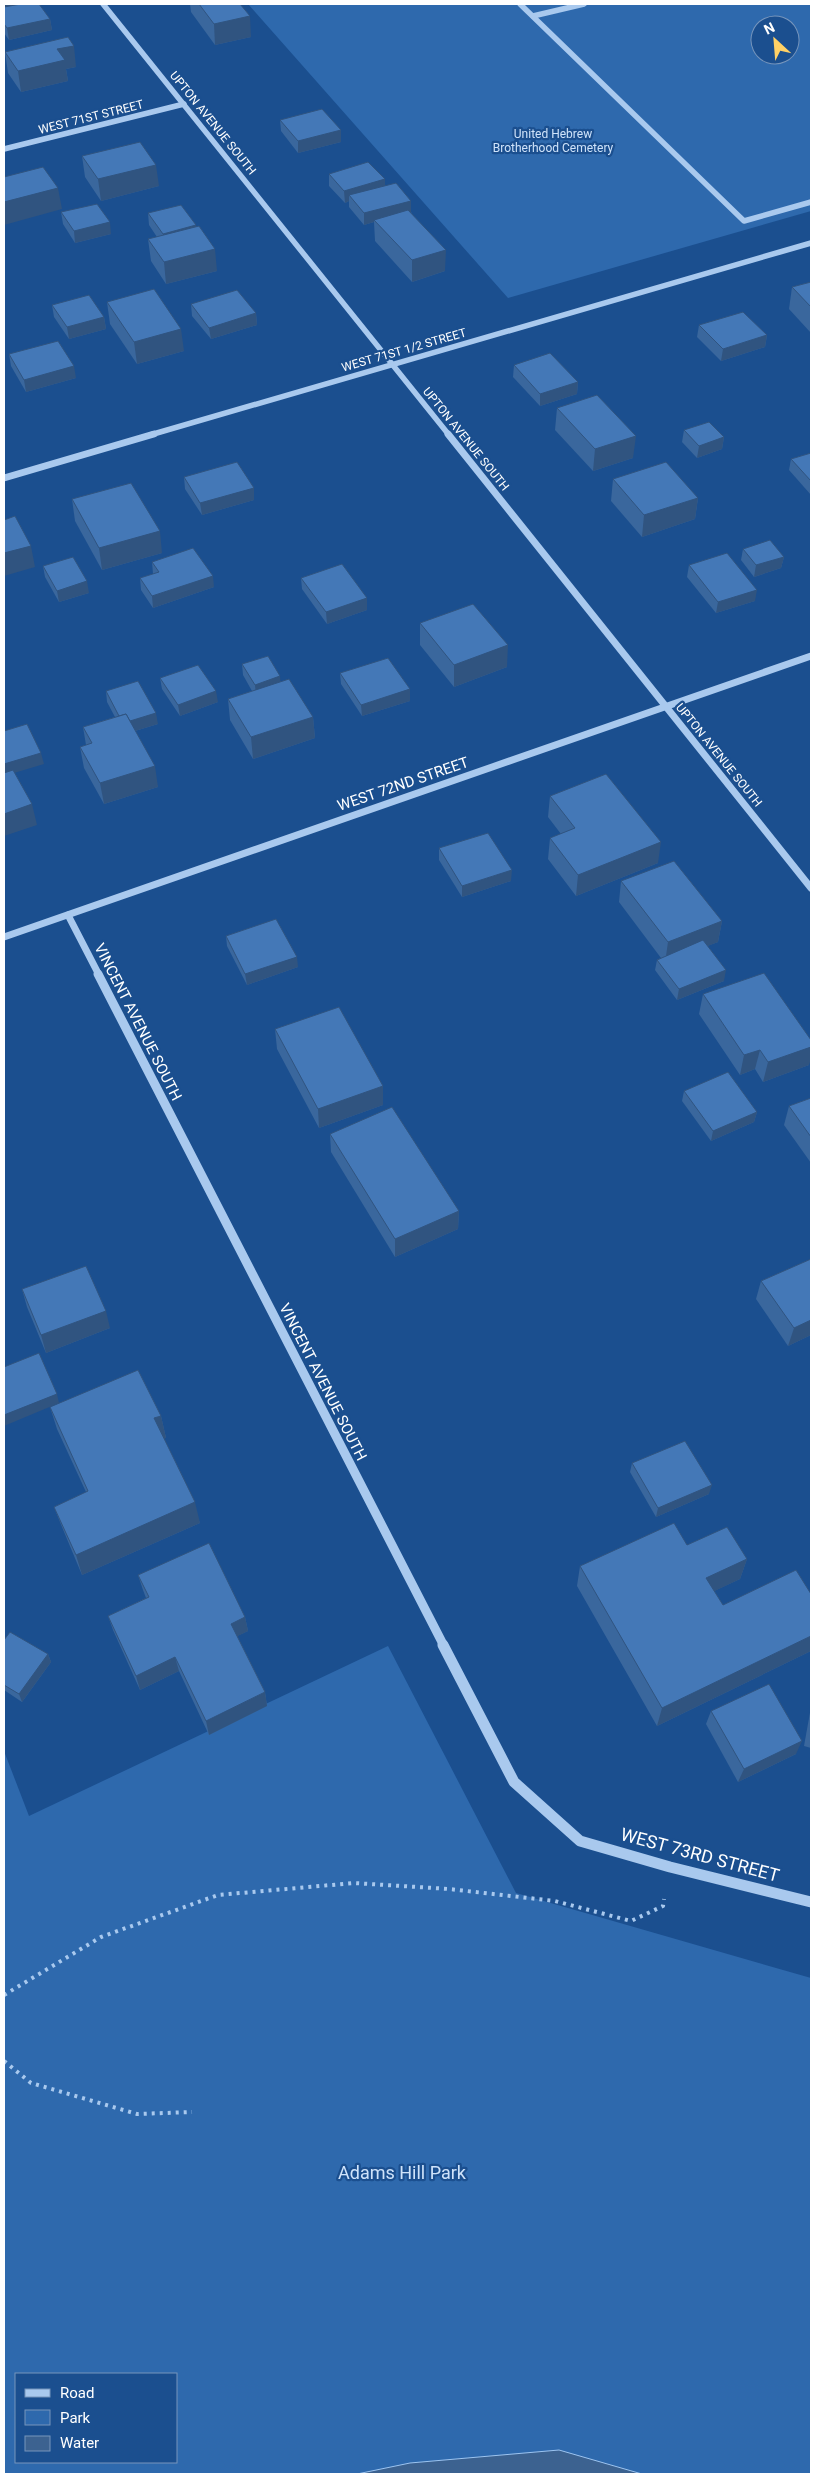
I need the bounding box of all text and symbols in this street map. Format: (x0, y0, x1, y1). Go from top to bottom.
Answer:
north arrow (750, 15, 800, 65)
text: N (761, 19, 777, 38)
street label: UPTON AVENUE SOUTH (167, 68, 259, 178)
street label: WEST 71ST STREET (37, 97, 145, 137)
park label: United Hebrew Brotherhood Cemetery (493, 127, 614, 155)
street label: WEST 71ST 1/2 STREET (340, 325, 468, 375)
street label: UPTON AVENUE SOUTH (420, 384, 512, 494)
street label: UPTON AVENUE SOUTH (673, 700, 765, 810)
street label: WEST 72ND STREET (335, 753, 471, 815)
street label: VINCENT AVENUE SOUTH (90, 940, 186, 1104)
street label: VINCENT AVENUE SOUTH (275, 1300, 371, 1464)
street label: WEST 73RD STREET (619, 1823, 782, 1886)
park label: Adams Hill Park (338, 2162, 467, 2183)
legend (15, 2373, 178, 2463)
text: Road (60, 2384, 94, 2402)
text: Park (60, 2409, 91, 2427)
text: Water (60, 2434, 99, 2452)

